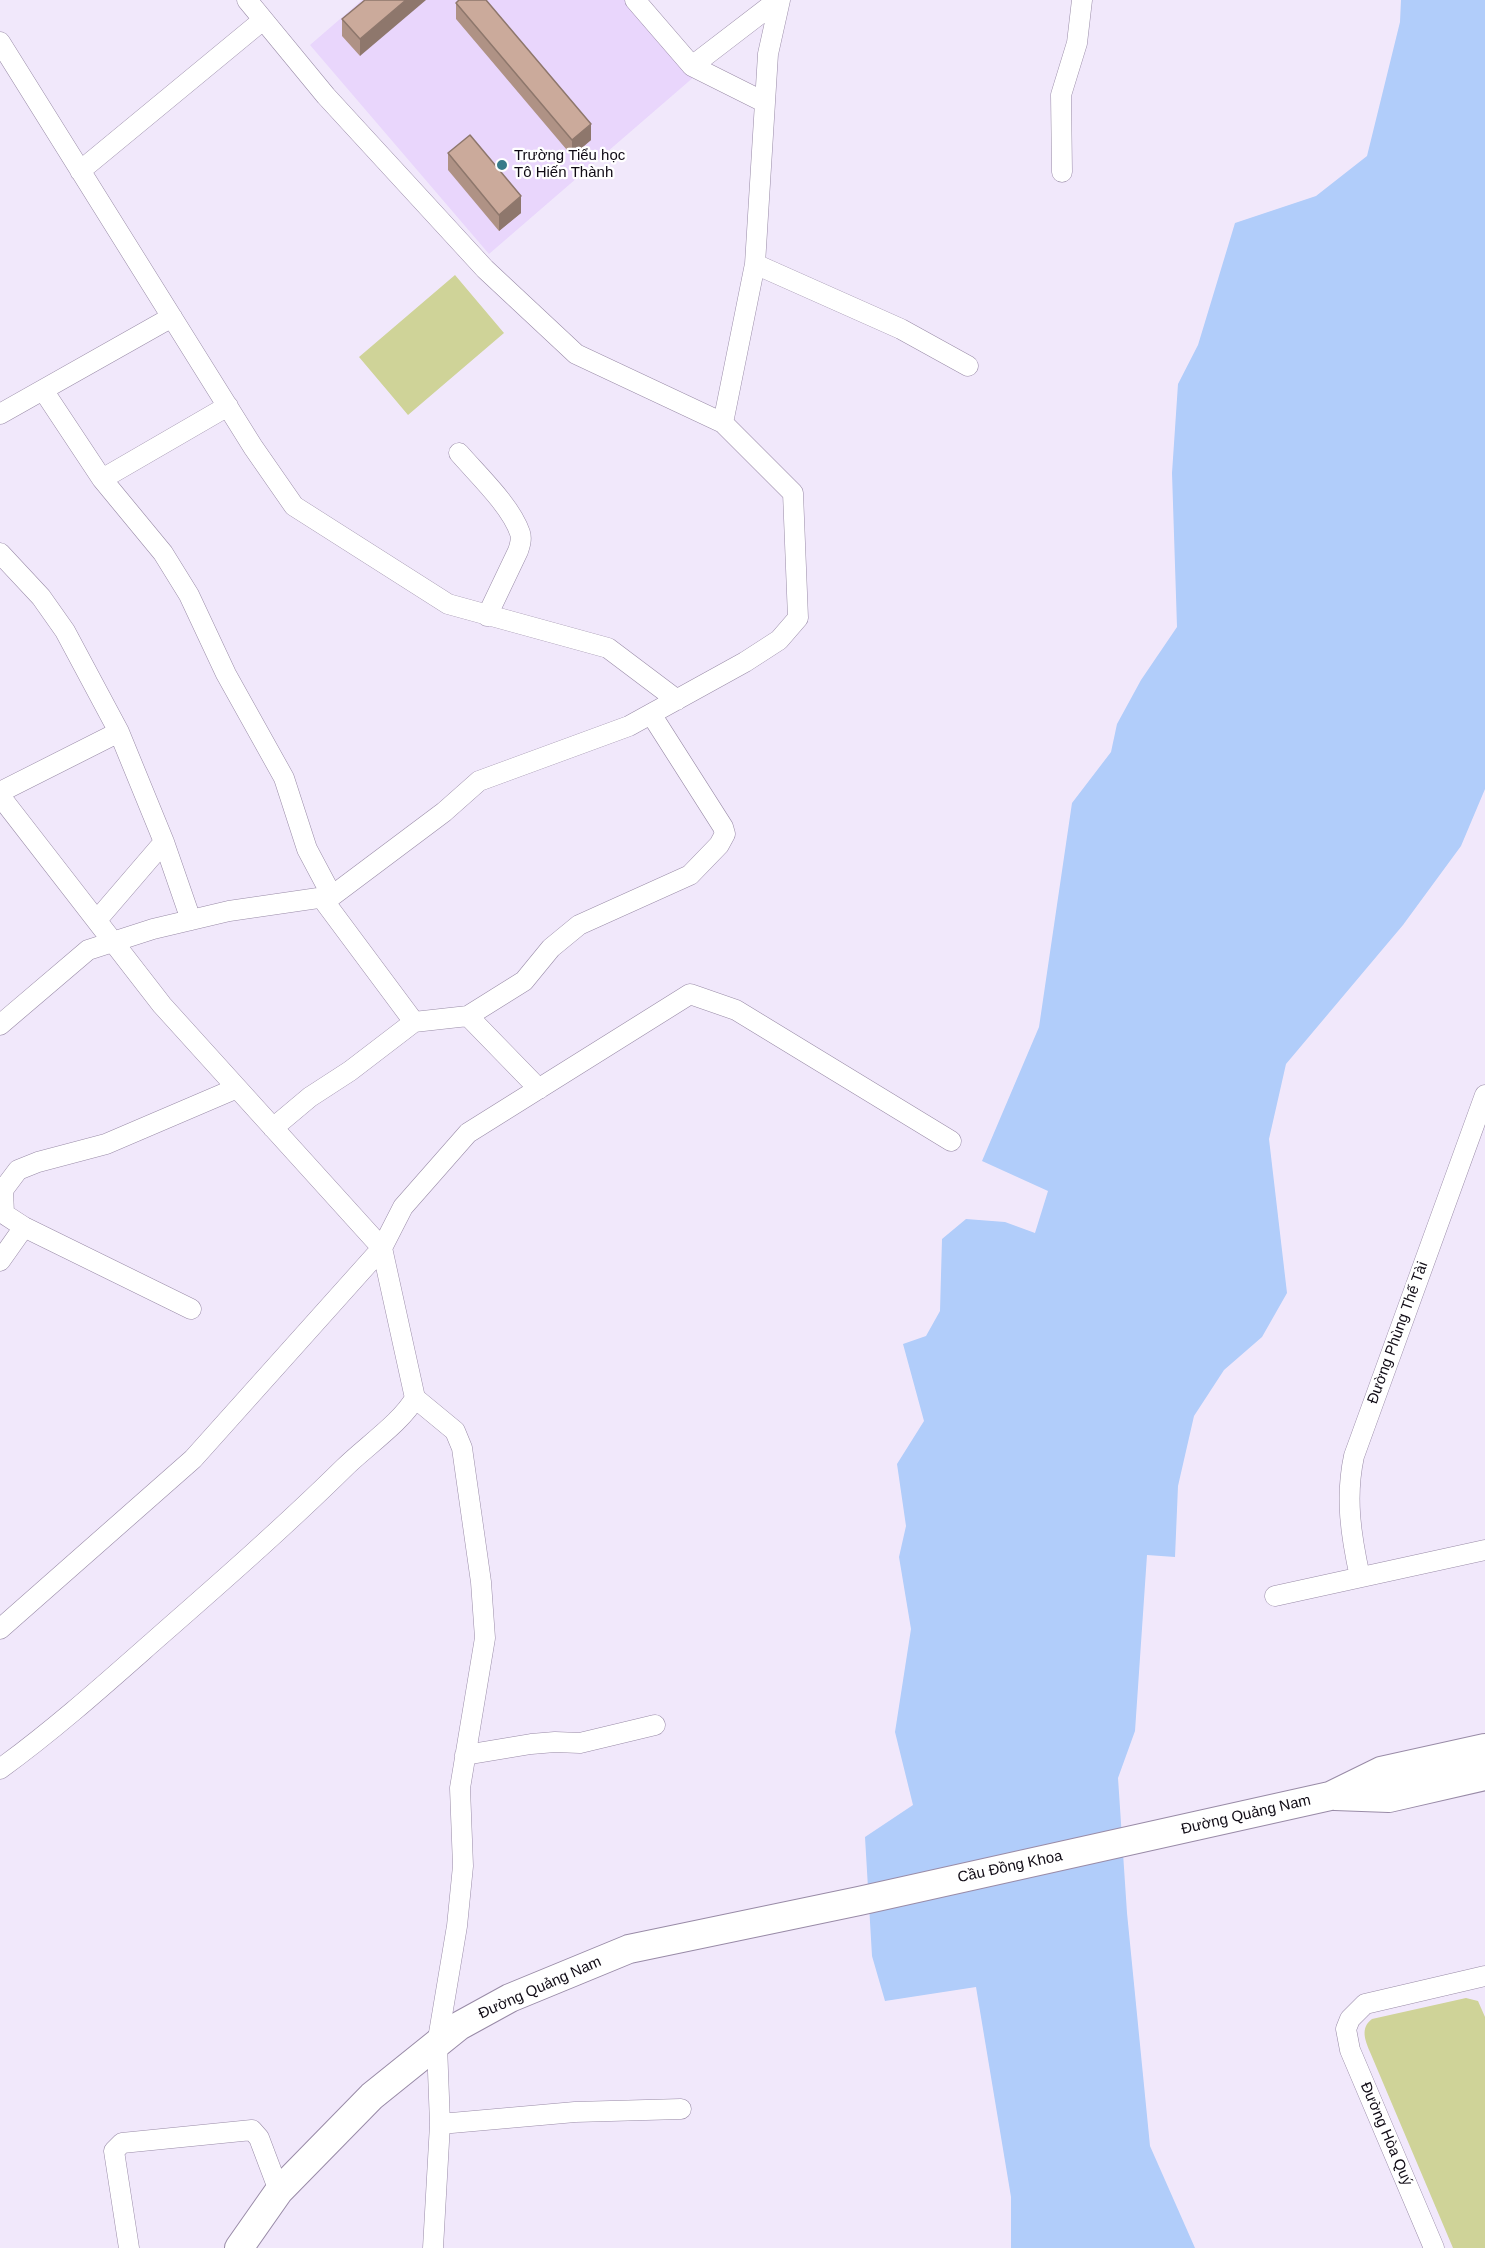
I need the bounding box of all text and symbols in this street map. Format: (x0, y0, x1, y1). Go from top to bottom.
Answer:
place label: Trường Tiểu học Tô Hiến Thành (514, 147, 625, 182)
marker: Trường Tiểu học Tô Hiến Thành (495, 158, 509, 172)
street label: Đường Phùng Thế Tài (1364, 1259, 1432, 1407)
street label: Đường Quảng Nam (1179, 1791, 1313, 1839)
street label: Cầu Đồng Khoa (956, 1847, 1064, 1887)
street label: Đường Quảng Nam (476, 1953, 604, 2023)
street label: Đường Hòa Quý (1356, 2080, 1416, 2188)

